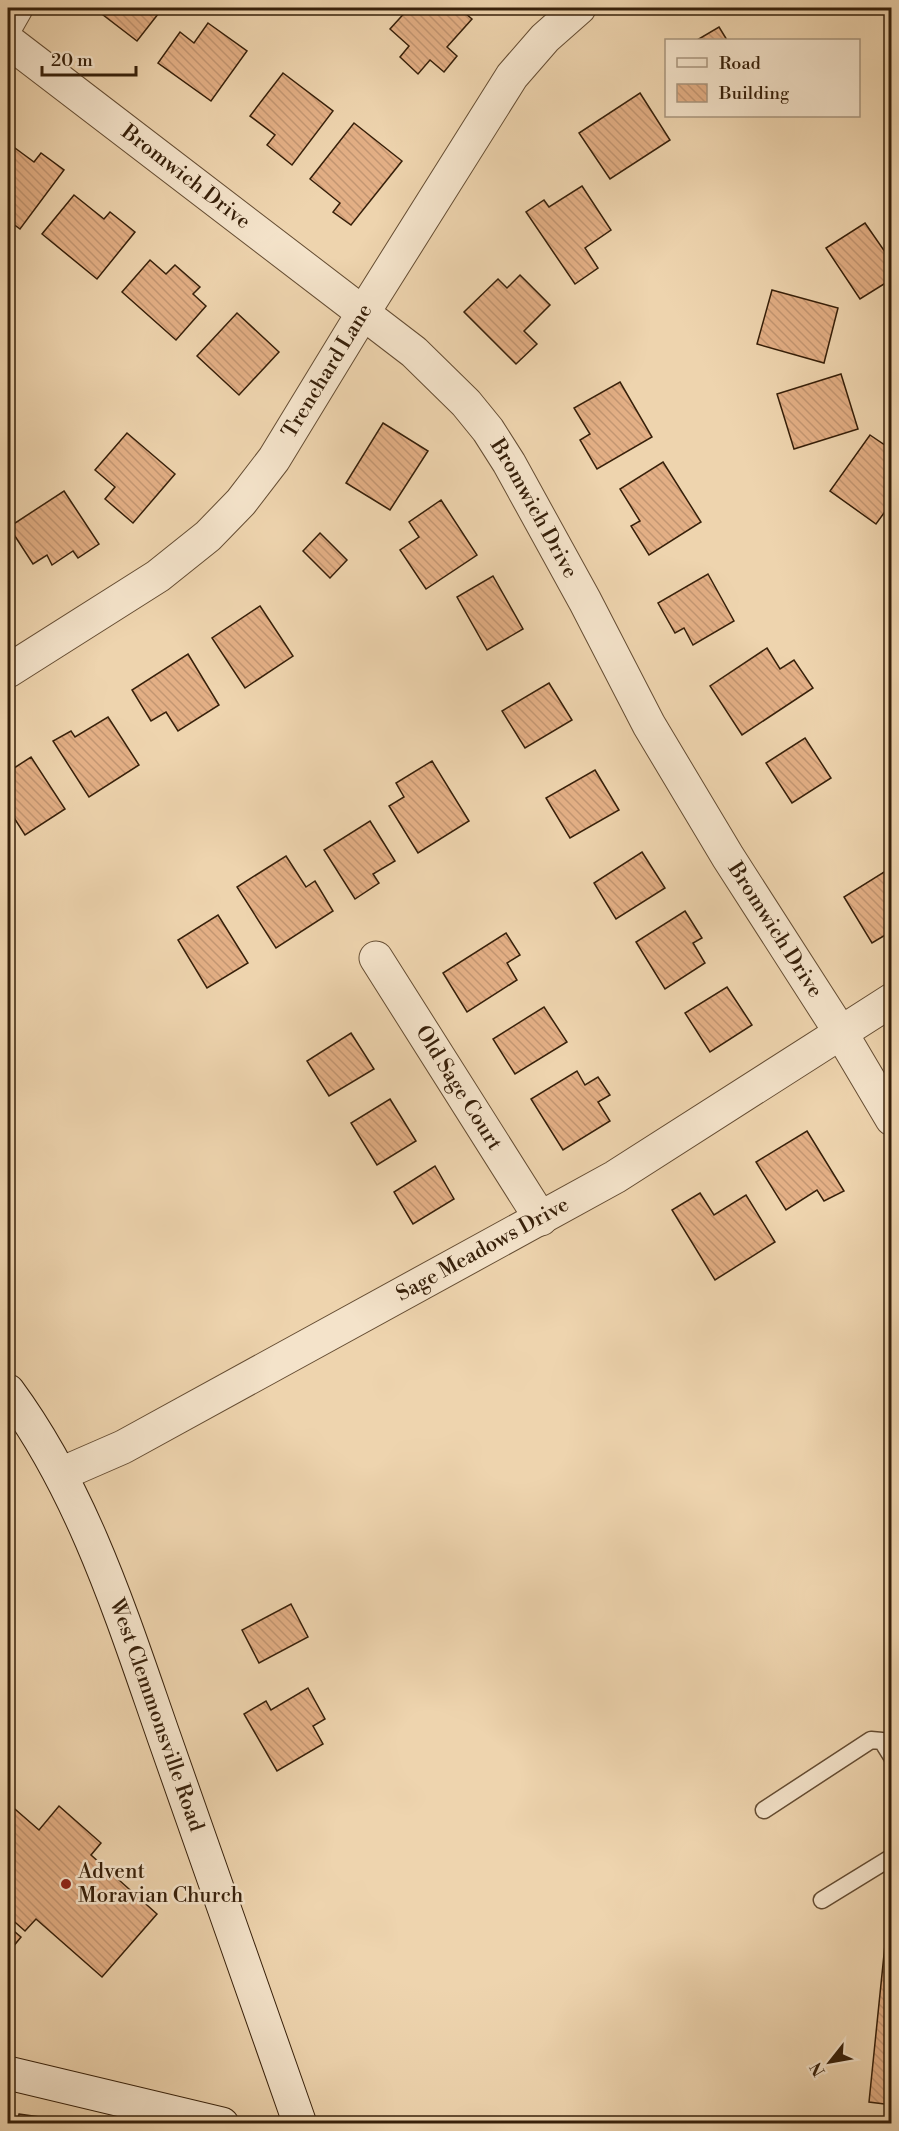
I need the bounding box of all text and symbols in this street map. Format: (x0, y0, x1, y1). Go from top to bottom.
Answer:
scale bar (42, 39, 136, 77)
legend (665, 39, 860, 117)
text: 20 m (51, 49, 93, 72)
text: Road (719, 52, 762, 75)
text: Building (718, 82, 790, 105)
street label: Bromwich Drive (115, 119, 256, 235)
street label: Trenchard Lane (277, 299, 378, 443)
street label: Bromwich Drive (483, 433, 583, 583)
street label: Bromwich Drive (721, 857, 828, 1003)
street label: Old Sage Court (409, 1021, 508, 1156)
street label: Sage Meadows Drive (392, 1192, 574, 1307)
street label: West Clemmonsville Road (103, 1594, 209, 1835)
place label: Advent Moravian Church (77, 1859, 244, 1909)
marker: Advent Moravian Church (59, 1877, 73, 1891)
north arrow (800, 2032, 860, 2092)
text: N (806, 2058, 830, 2080)

